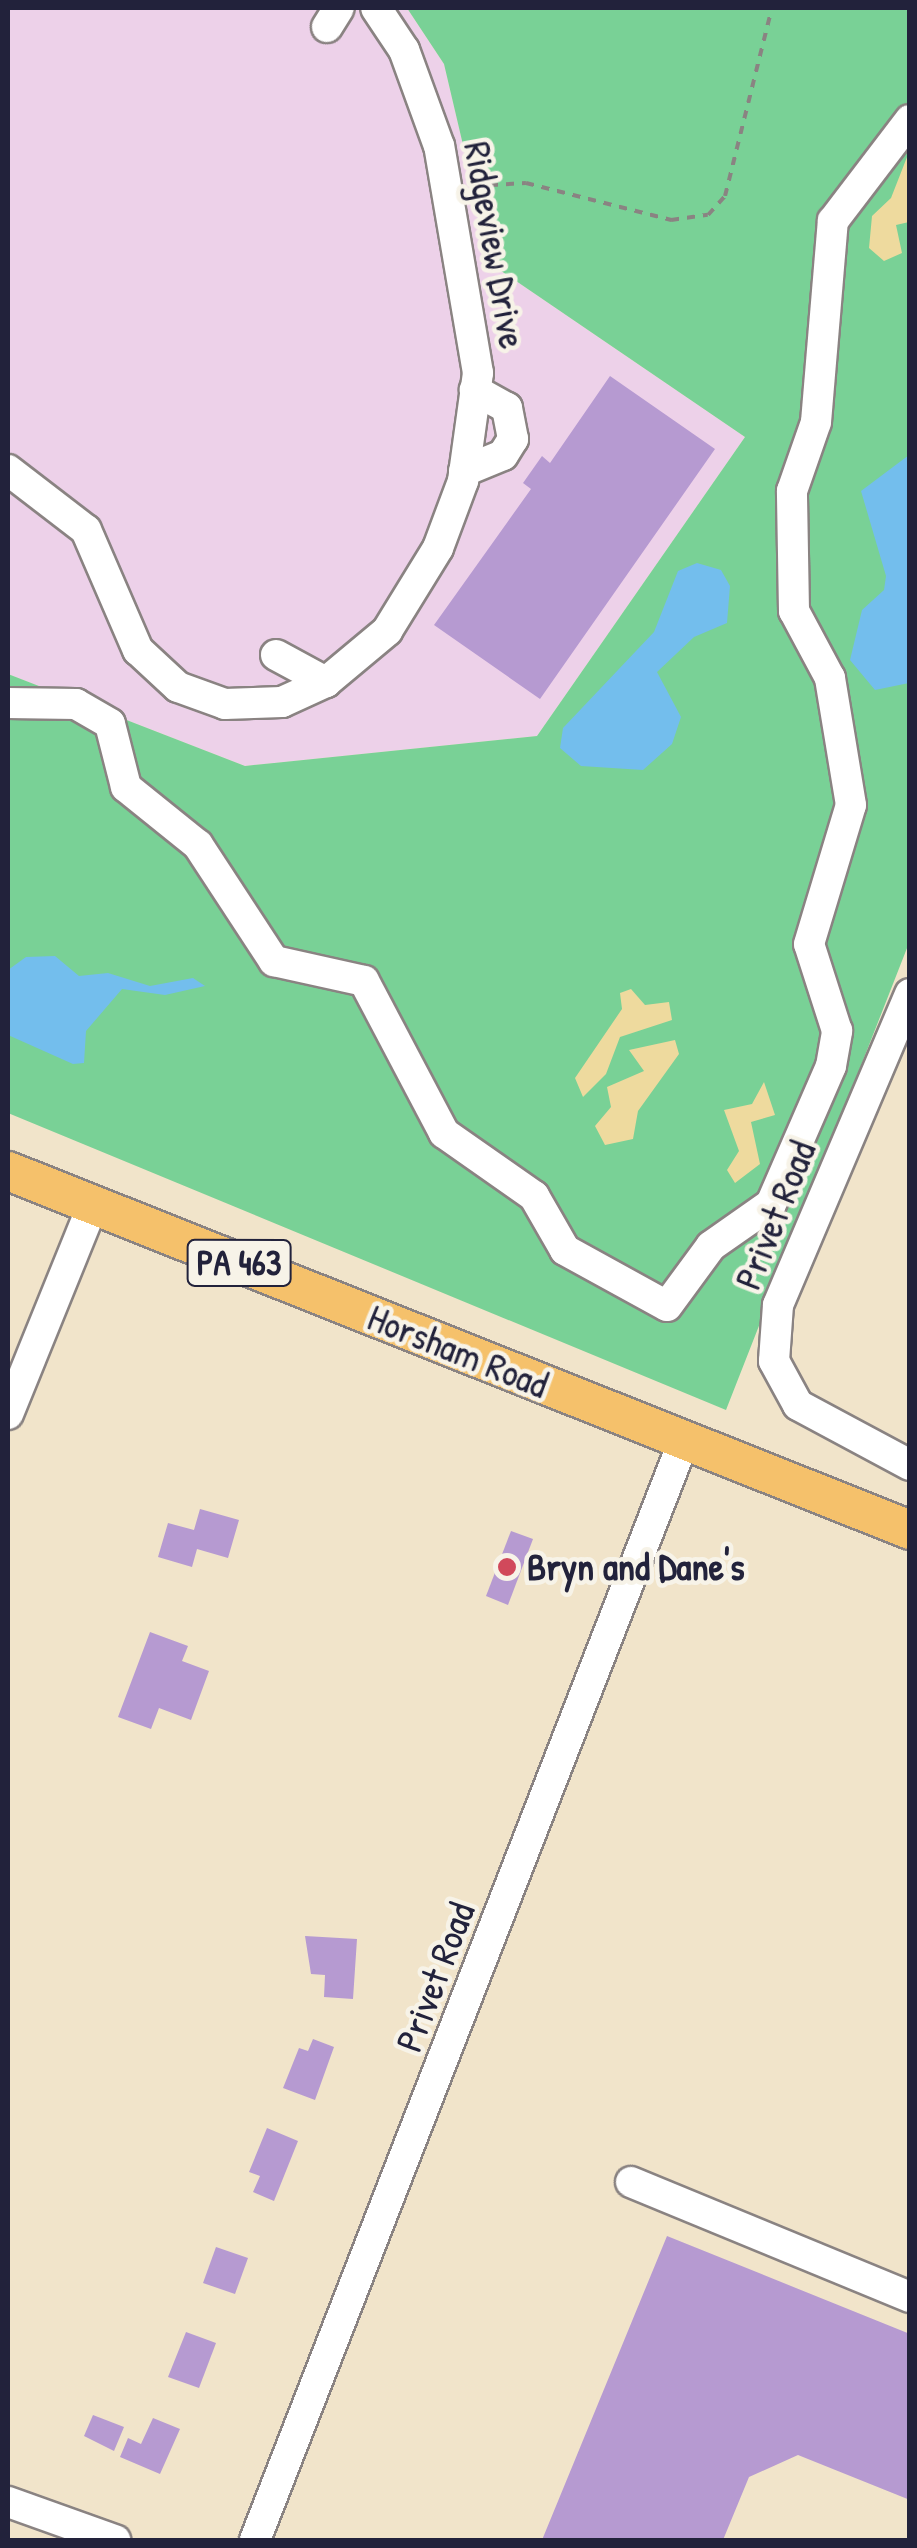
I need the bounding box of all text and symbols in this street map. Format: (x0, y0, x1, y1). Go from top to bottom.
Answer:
street label: Ridgeview Drive (454, 138, 536, 352)
street label: Privet Road (725, 1134, 825, 1296)
road number: PA 463 (186, 1233, 292, 1293)
street label: Horsham Road (361, 1294, 555, 1408)
place label: Bryn and Dane's (527, 1544, 745, 1590)
marker: Bryn and Dane's (496, 1556, 518, 1578)
street label: Privet Road (386, 1896, 484, 2058)

